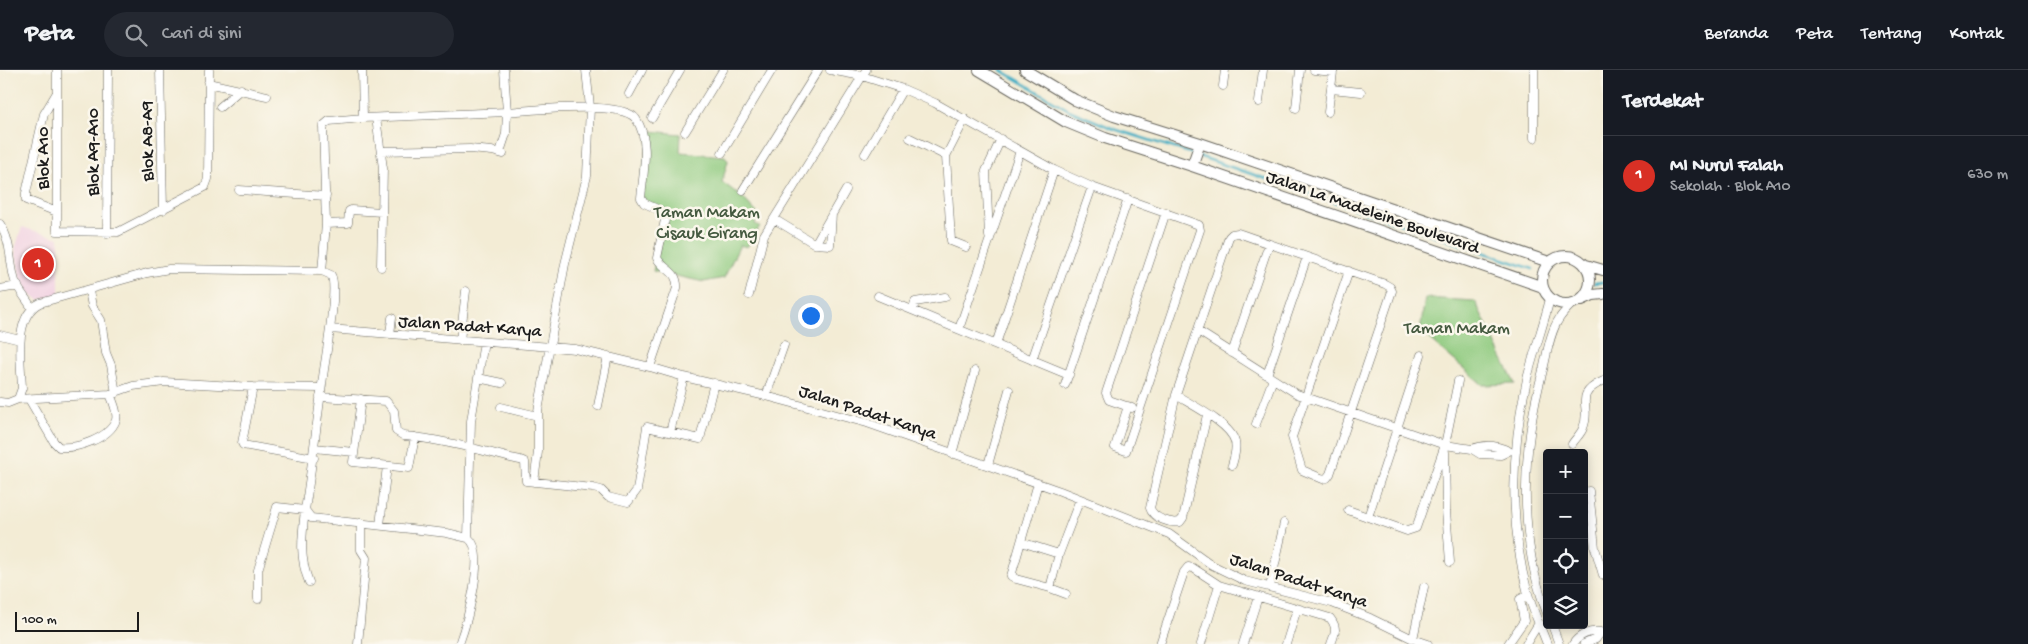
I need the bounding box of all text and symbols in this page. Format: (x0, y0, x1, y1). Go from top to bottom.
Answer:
search box (104, 12, 454, 57)
text: Peta (25, 20, 74, 49)
icon: search (122, 21, 150, 49)
text: Cari di sini (162, 23, 242, 46)
text: Beranda (1704, 24, 1768, 45)
text: Peta (1796, 24, 1833, 45)
text: Tentang (1861, 24, 1922, 45)
text: Kontak (1950, 24, 2003, 45)
text: Terdekat (1623, 90, 1702, 115)
street label: Blok A8-A9 (137, 100, 160, 182)
street label: Blok A9-A10 (84, 108, 105, 197)
street label: Blok A10 (34, 127, 55, 190)
text: MI Nurul Falah (1670, 155, 1783, 178)
text: 1 (1636, 166, 1642, 185)
text: 630 m (1967, 166, 2008, 185)
street label: Jalan La Madeleine Boulevard (1263, 167, 1483, 260)
text: Sekolah · Blok A10 (1670, 178, 1791, 197)
park label: Taman Makam Cisauk Girang (653, 203, 760, 245)
pin: 1 (22, 245, 54, 283)
your location (798, 303, 824, 329)
street label: Jalan Padat Karya (398, 312, 543, 343)
park label: Taman Makam (1403, 319, 1510, 340)
street label: Jalan Padat Karya (796, 381, 940, 446)
map controls (1543, 449, 1588, 629)
button: + (1543, 449, 1588, 494)
button: − (1543, 494, 1588, 539)
button: locate (1543, 539, 1588, 584)
street label: Jalan Padat Karya (1227, 549, 1371, 614)
button: layers (1543, 584, 1588, 629)
scale bar (15, 609, 139, 632)
text: 100 m (22, 612, 57, 629)

